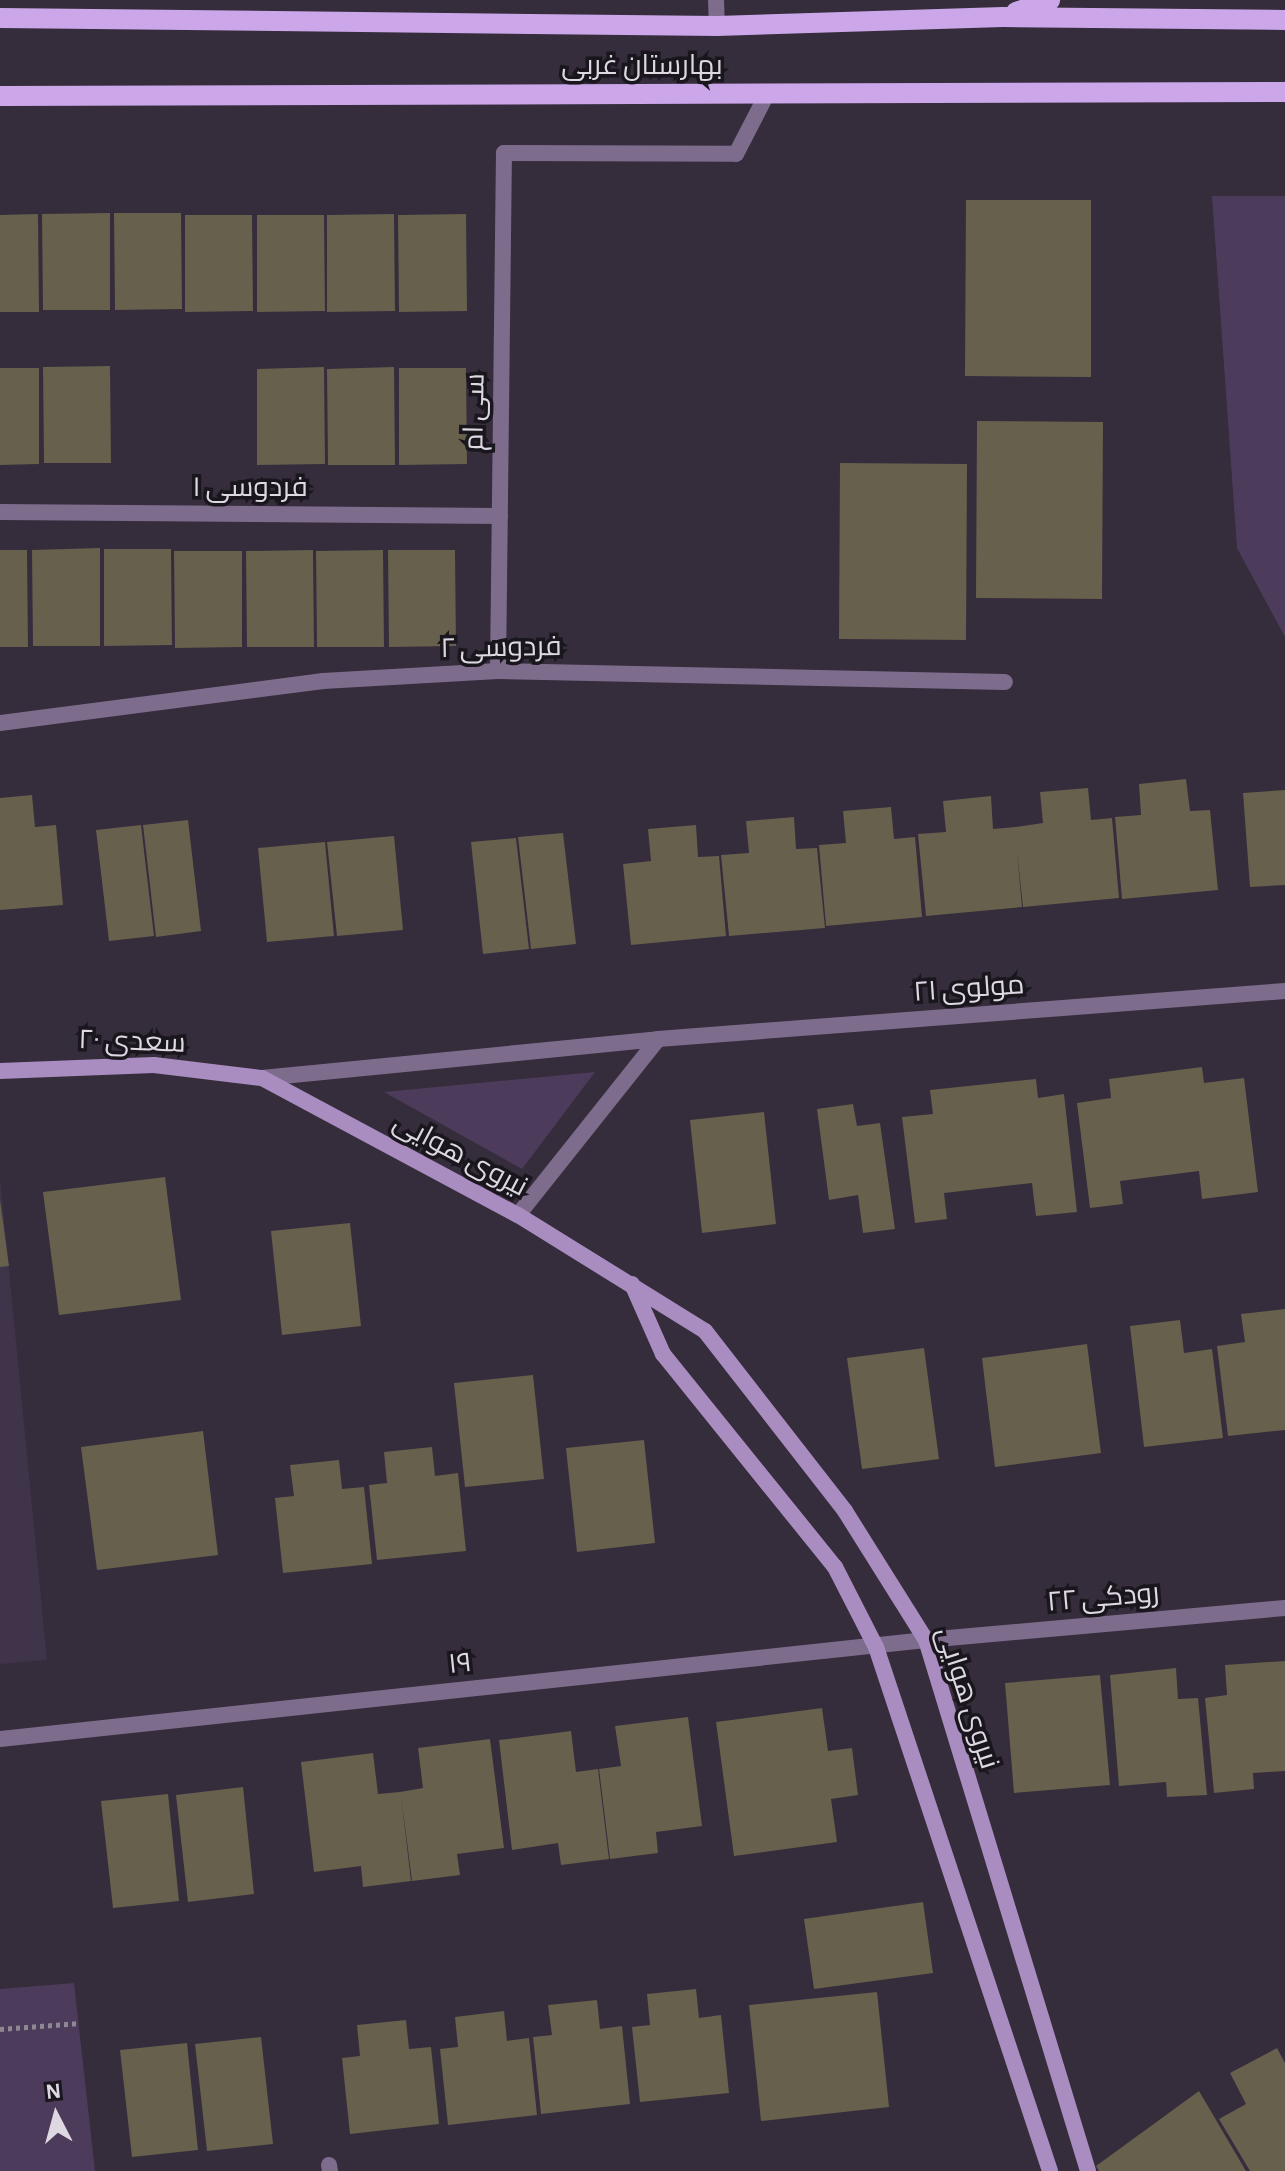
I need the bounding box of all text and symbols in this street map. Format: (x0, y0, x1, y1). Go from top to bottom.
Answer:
street label: بهارستان غربی (561, 49, 723, 83)
street label: سی ام (458, 373, 492, 451)
street label: فردوسی ۱ (192, 471, 308, 505)
street label: فردوسی ۲ (440, 630, 562, 666)
street label: مولوی ۲۱ (912, 968, 1026, 1010)
street label: سعدی ۲۰ (78, 1023, 186, 1061)
street label: نیروی هوایی (387, 1106, 533, 1204)
street label: رودکی ۲۲ (1045, 1576, 1161, 1620)
street label: نیروی هوایی (928, 1623, 1006, 1773)
street label: ۱۹ (447, 1646, 473, 1682)
north arrow (16, 2075, 96, 2155)
text: N (45, 2079, 62, 2103)

